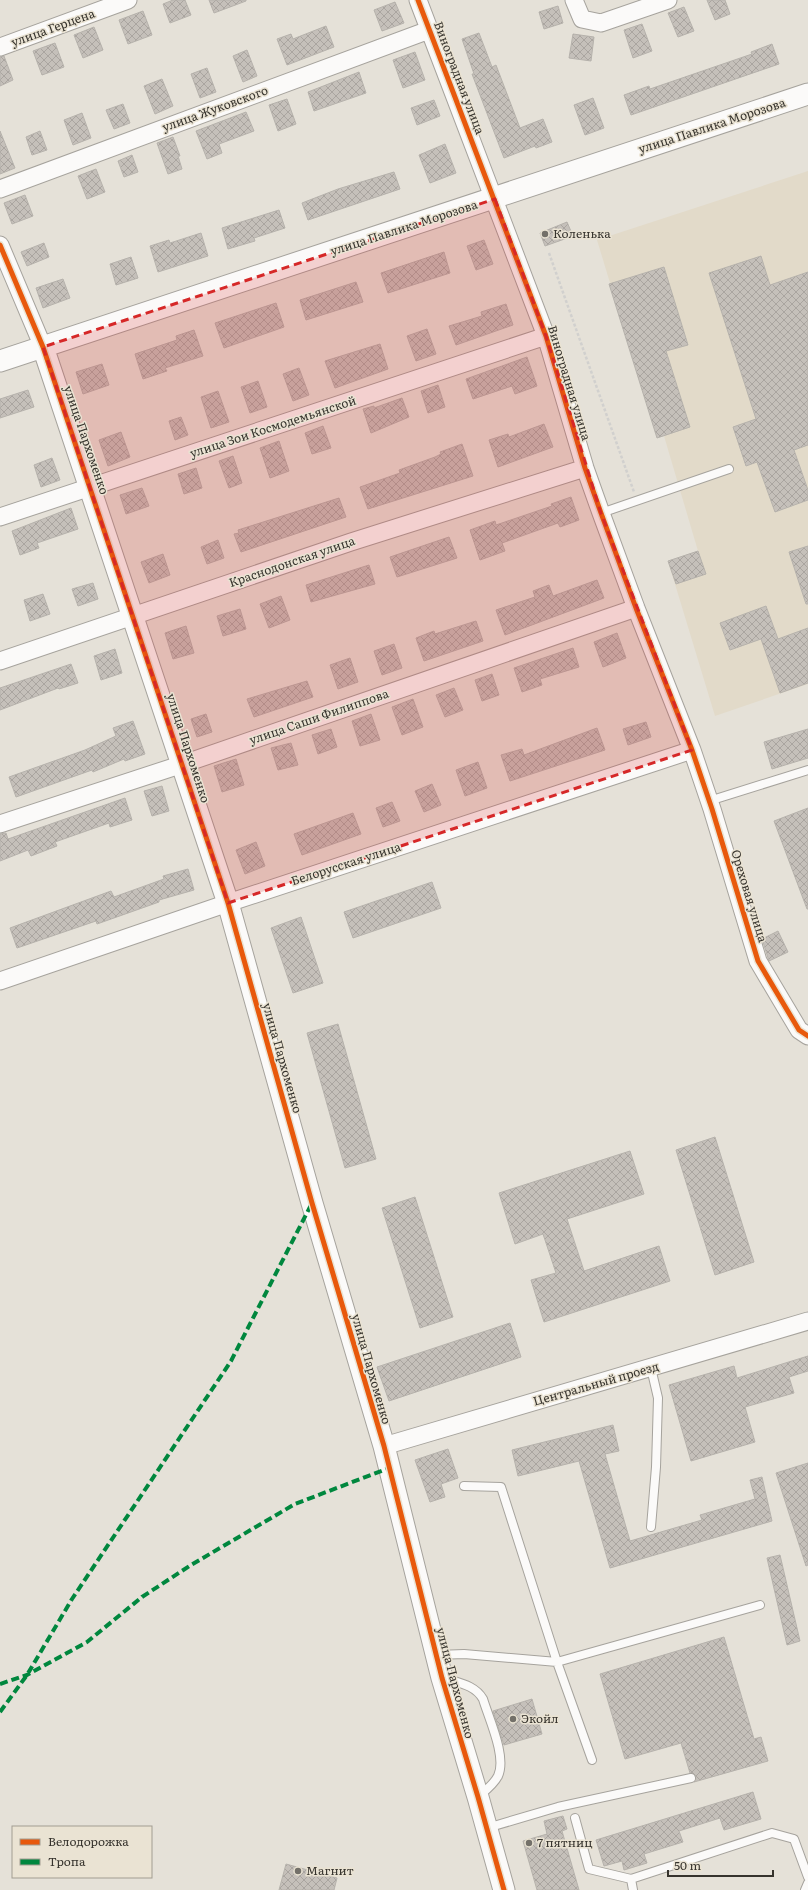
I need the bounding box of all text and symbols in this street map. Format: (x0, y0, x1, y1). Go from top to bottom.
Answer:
street label: улица Герцена (8, 3, 98, 51)
street label: Виноградная улица (430, 19, 490, 137)
street label: улица Жуковского (159, 81, 270, 136)
street label: улица Павлика Морозова (636, 93, 788, 157)
street label: улица Павлика Морозова (328, 195, 480, 259)
place label: Коленька (553, 224, 611, 242)
marker: Коленька (540, 229, 550, 239)
street label: Виноградная улица (544, 323, 596, 443)
street label: улица Пархоменко (60, 383, 114, 497)
street label: улица Зои Космодемьянской (187, 391, 358, 462)
street label: Краснодонская улица (226, 531, 358, 591)
street label: улица Саши Филиппова (247, 684, 391, 748)
street label: улица Пархоменко (163, 691, 215, 805)
street label: Белорусская улица (289, 837, 403, 889)
street label: Ореховая улица (727, 847, 773, 945)
street label: улица Пархоменко (259, 1000, 307, 1115)
street label: улица Пархоменко (348, 1311, 396, 1426)
street label: Центральный проезд (531, 1356, 661, 1410)
street label: улица Пархоменко (432, 1625, 479, 1740)
place label: Экойл (521, 1709, 559, 1727)
marker: Экойл (508, 1714, 518, 1724)
legend (12, 1826, 152, 1878)
text: Велодорожка (48, 1832, 129, 1850)
place label: 7 пятниц (537, 1833, 592, 1851)
marker: 7 пятниц (524, 1838, 534, 1848)
text: Тропа (48, 1852, 86, 1870)
scale bar (668, 1852, 773, 1878)
text: 50 m (674, 1856, 701, 1874)
place label: Магнит (306, 1861, 354, 1879)
marker: Магнит (293, 1866, 303, 1876)

